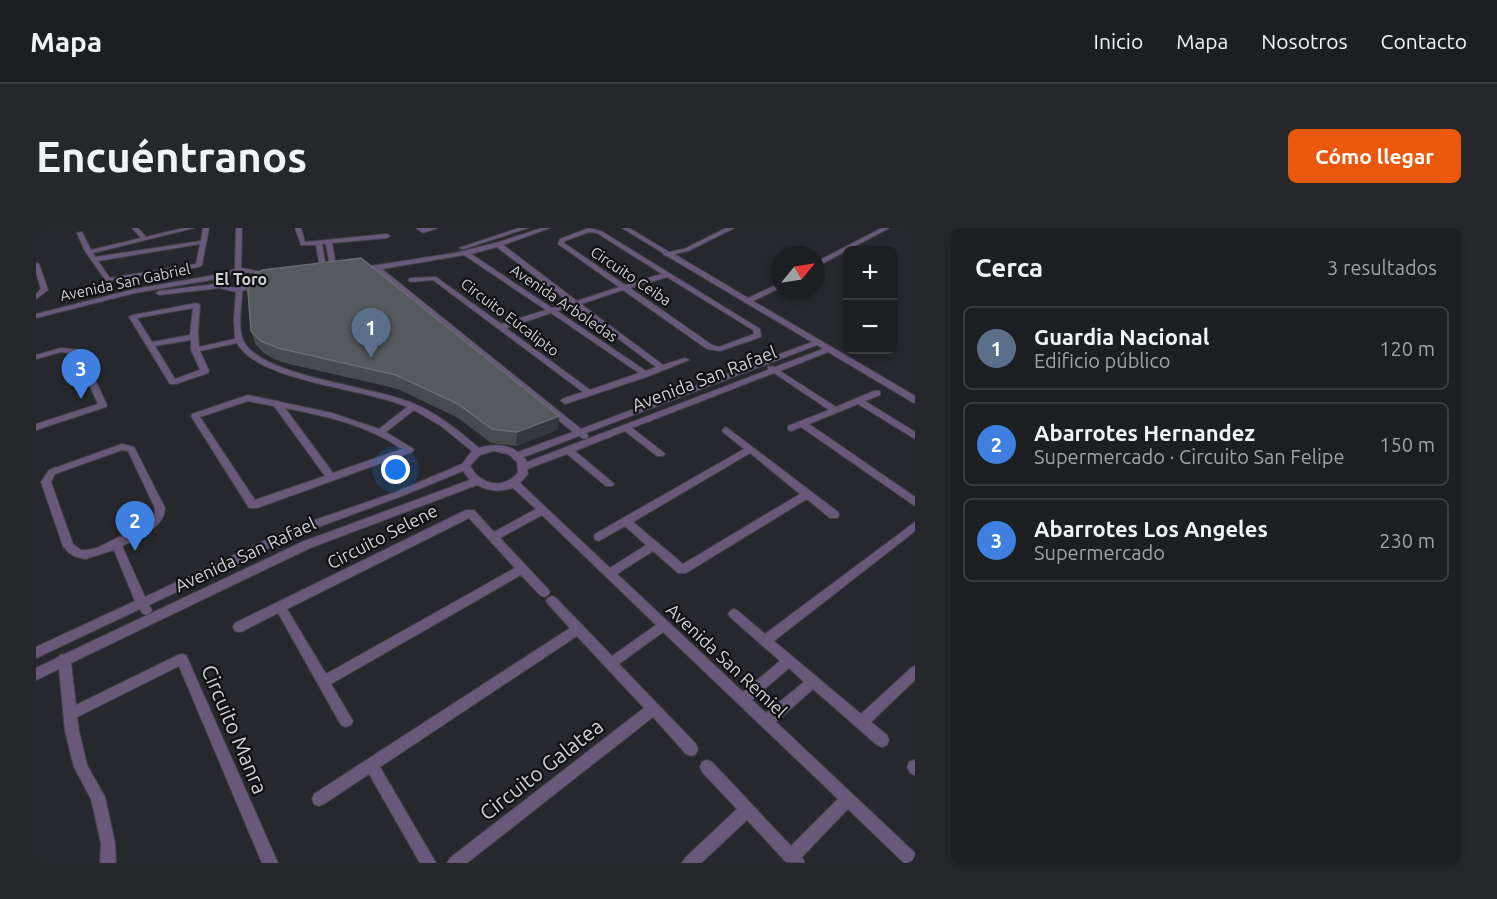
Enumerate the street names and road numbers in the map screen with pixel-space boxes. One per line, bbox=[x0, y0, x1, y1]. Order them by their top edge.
street label: Circuito Ceiba bbox=[588, 243, 674, 309]
street label: Avenida San Gabriel bbox=[58, 260, 192, 304]
street label: Avenida Arboledas bbox=[507, 261, 621, 345]
street label: Circuito Eucalipto bbox=[458, 275, 562, 359]
street label: Avenida San Rafael bbox=[629, 341, 779, 415]
street label: Circuito Selene bbox=[323, 500, 441, 572]
street label: Avenida San Rafael bbox=[171, 512, 319, 595]
street label: Avenida San Remiel bbox=[663, 599, 792, 721]
street label: Circuito Manra bbox=[197, 661, 273, 797]
street label: Circuito Galatea bbox=[475, 713, 607, 825]

